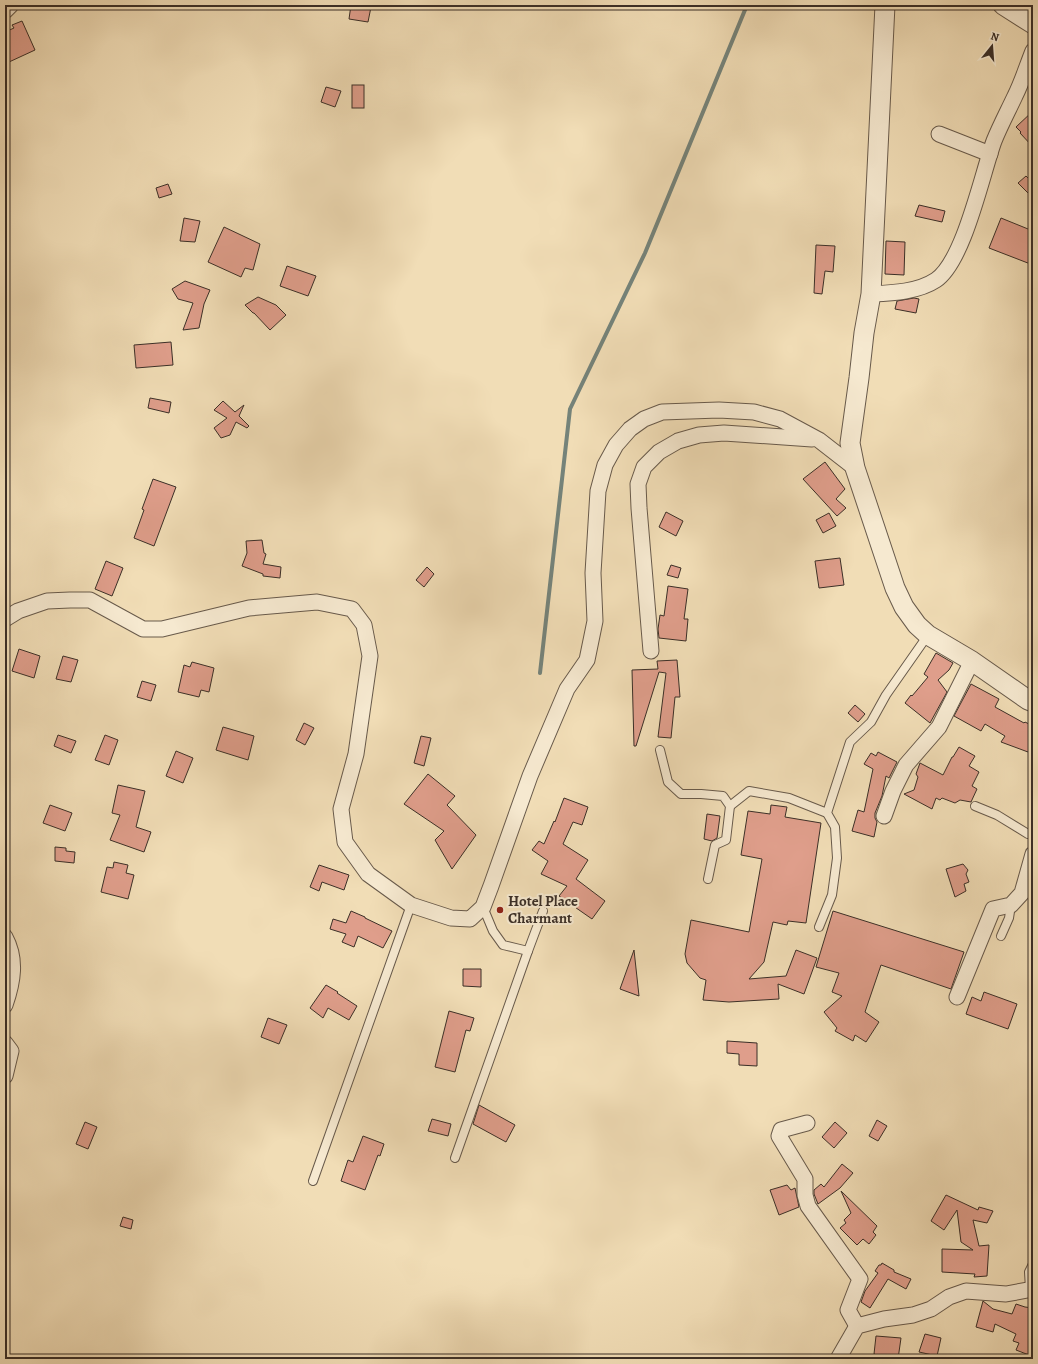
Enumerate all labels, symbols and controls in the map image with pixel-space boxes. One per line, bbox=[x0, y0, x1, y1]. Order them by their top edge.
north arrow bbox=[972, 26, 1012, 66]
text: N bbox=[989, 29, 1001, 45]
place label: Hotel Place Charmant bbox=[508, 891, 578, 928]
marker: Hotel Place Charmant bbox=[495, 905, 505, 915]

